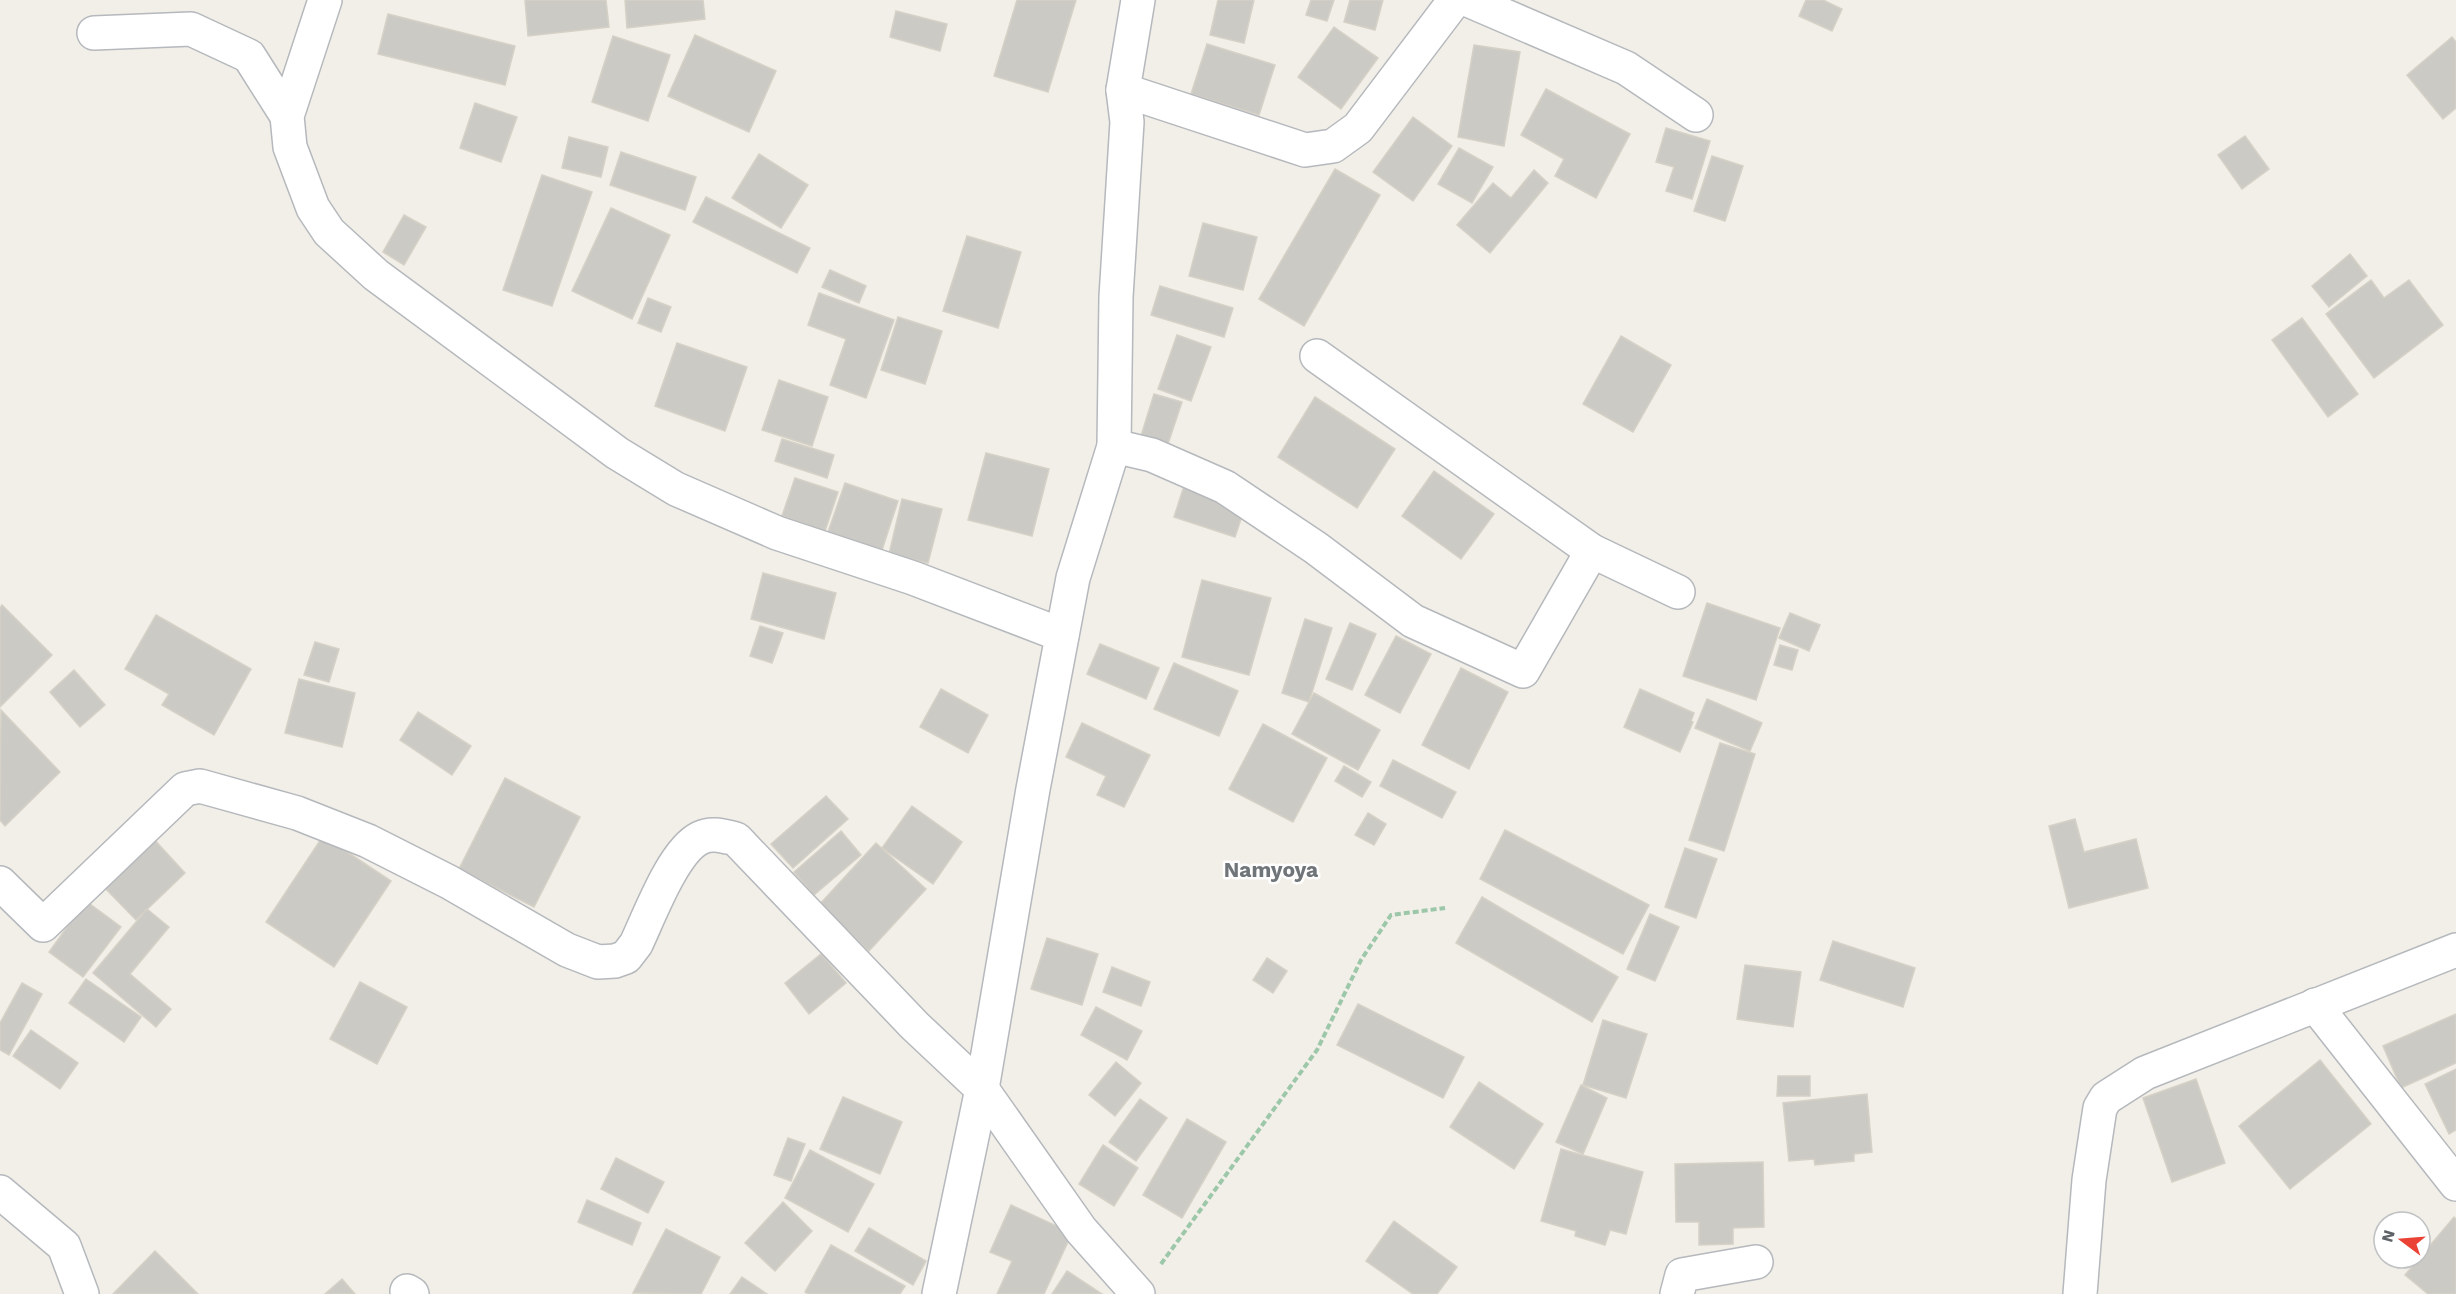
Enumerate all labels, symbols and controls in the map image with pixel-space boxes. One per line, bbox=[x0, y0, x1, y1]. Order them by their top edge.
district label: Namyoya bbox=[1224, 857, 1319, 882]
north arrow bbox=[2372, 1210, 2432, 1270]
text: N bbox=[2377, 1228, 2399, 1244]

